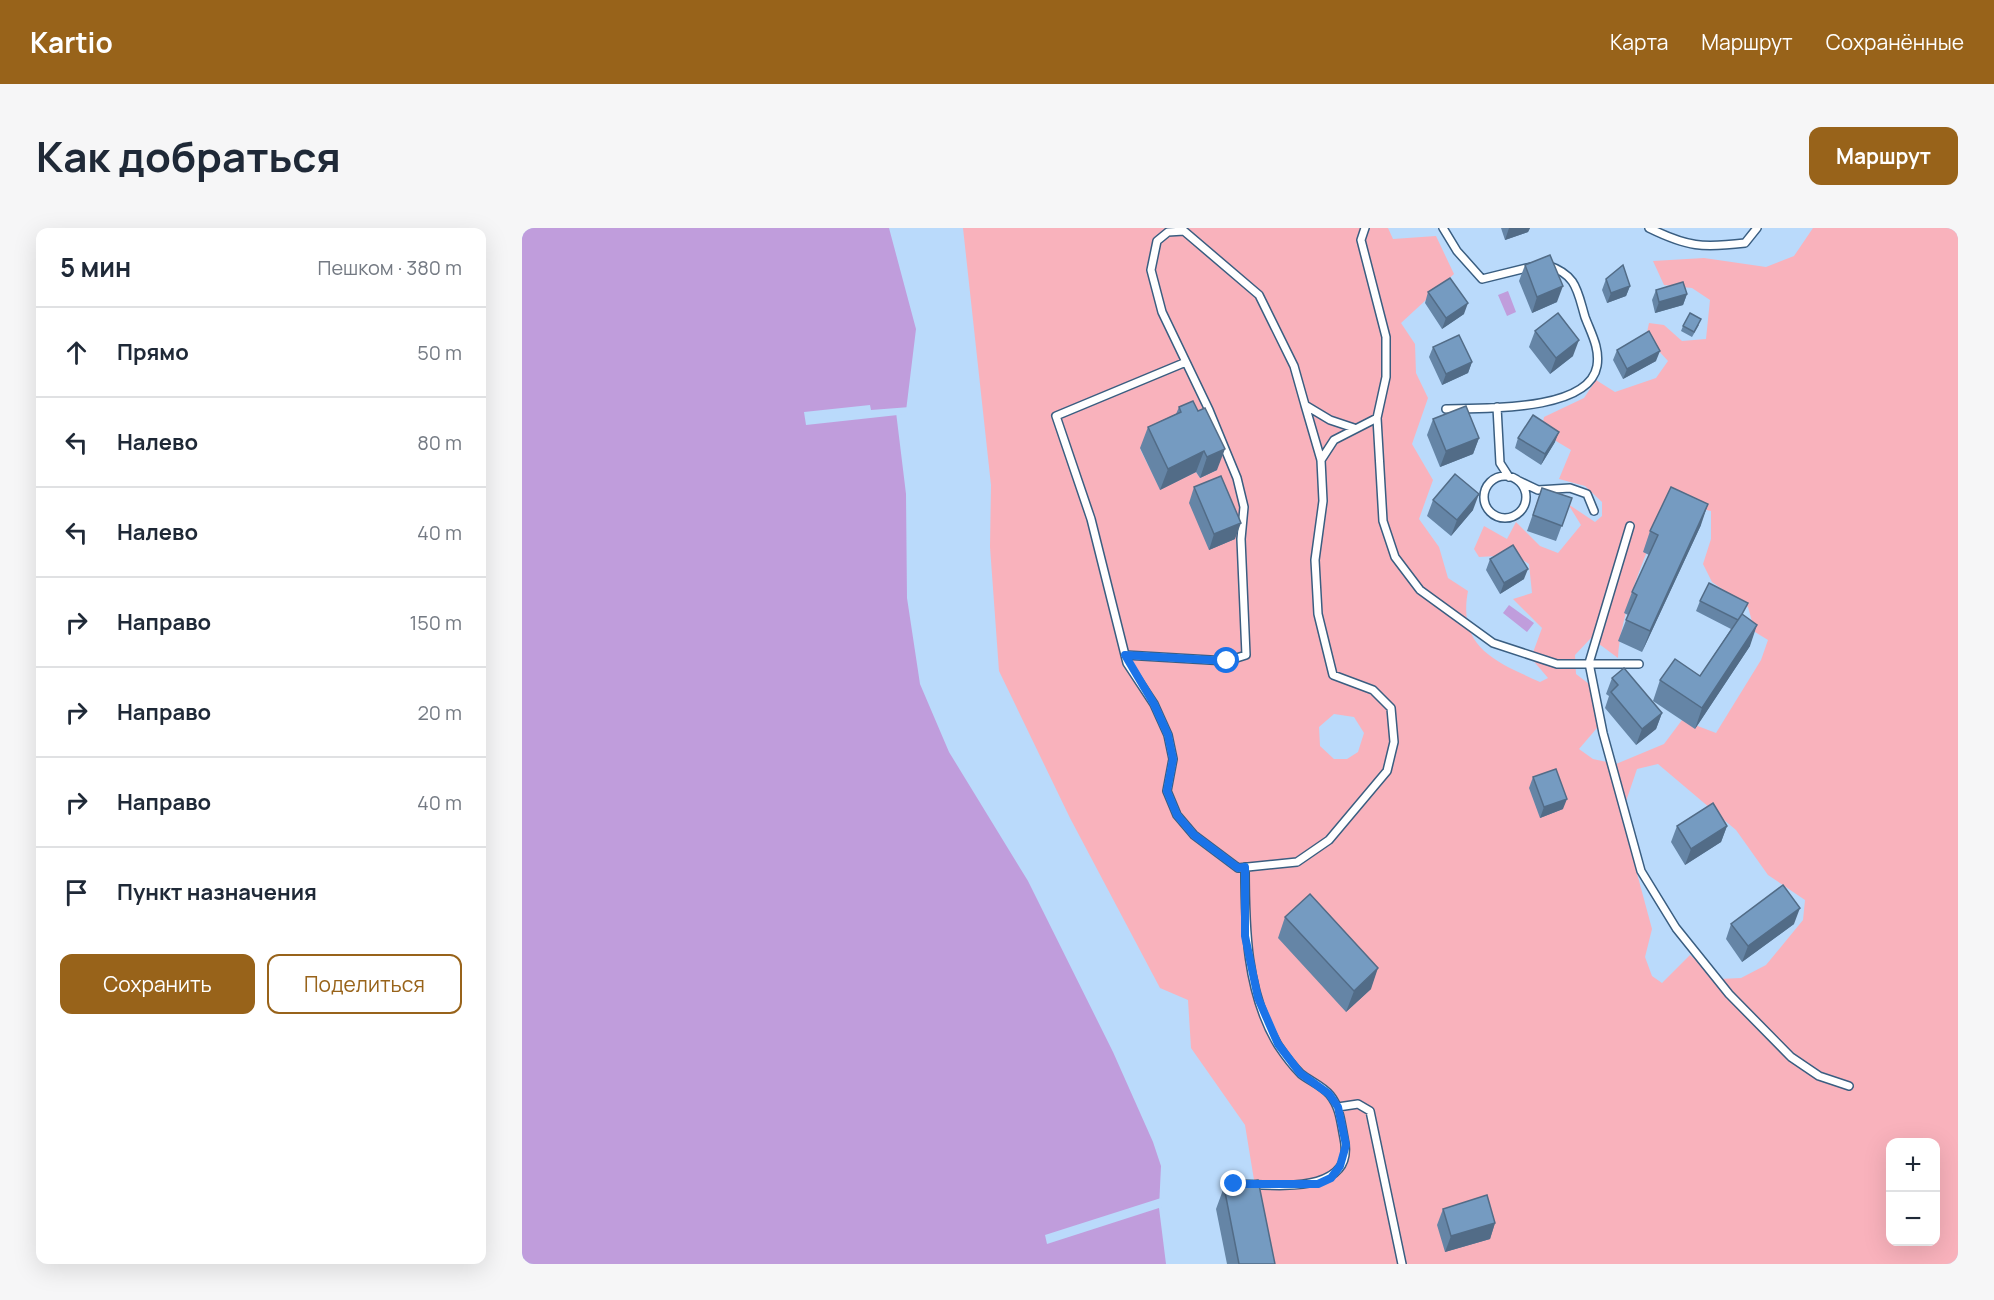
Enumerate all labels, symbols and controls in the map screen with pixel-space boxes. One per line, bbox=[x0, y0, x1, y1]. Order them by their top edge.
text: Kartio bbox=[30, 23, 113, 61]
text: Карта bbox=[1610, 28, 1668, 56]
text: Маршрут bbox=[1701, 28, 1793, 56]
text: Сохранённые bbox=[1826, 28, 1964, 56]
text: Как добраться bbox=[36, 127, 341, 185]
button: Маршрут bbox=[1809, 127, 1958, 185]
text: 5 мин bbox=[60, 249, 131, 285]
text: Пешком · 380 m bbox=[318, 254, 462, 281]
icon: ahead bbox=[60, 336, 93, 369]
text: Прямо bbox=[117, 337, 189, 367]
text: 50 m bbox=[417, 339, 462, 366]
icon: left bbox=[60, 426, 93, 459]
text: Налево bbox=[117, 427, 198, 457]
text: 80 m bbox=[417, 429, 462, 456]
icon: left bbox=[60, 516, 93, 549]
text: Налево bbox=[117, 517, 198, 547]
text: 40 m bbox=[417, 519, 462, 546]
icon: right bbox=[60, 606, 93, 639]
text: Направо bbox=[117, 607, 211, 637]
text: 150 m bbox=[409, 609, 462, 636]
route start bbox=[1213, 647, 1239, 673]
icon: right bbox=[60, 696, 93, 729]
text: Направо bbox=[117, 697, 211, 727]
text: 20 m bbox=[417, 699, 462, 726]
icon: right bbox=[60, 786, 93, 819]
text: Направо bbox=[117, 787, 211, 817]
text: 40 m bbox=[417, 789, 462, 816]
icon: arrive bbox=[60, 876, 93, 909]
text: Пункт назначения bbox=[117, 877, 317, 907]
button: Сохранить bbox=[60, 954, 255, 1014]
button: Поделиться bbox=[267, 954, 462, 1014]
map controls bbox=[1886, 1138, 1940, 1246]
button: + bbox=[1886, 1138, 1940, 1192]
route end bbox=[1220, 1170, 1246, 1196]
button: − bbox=[1886, 1192, 1940, 1246]

